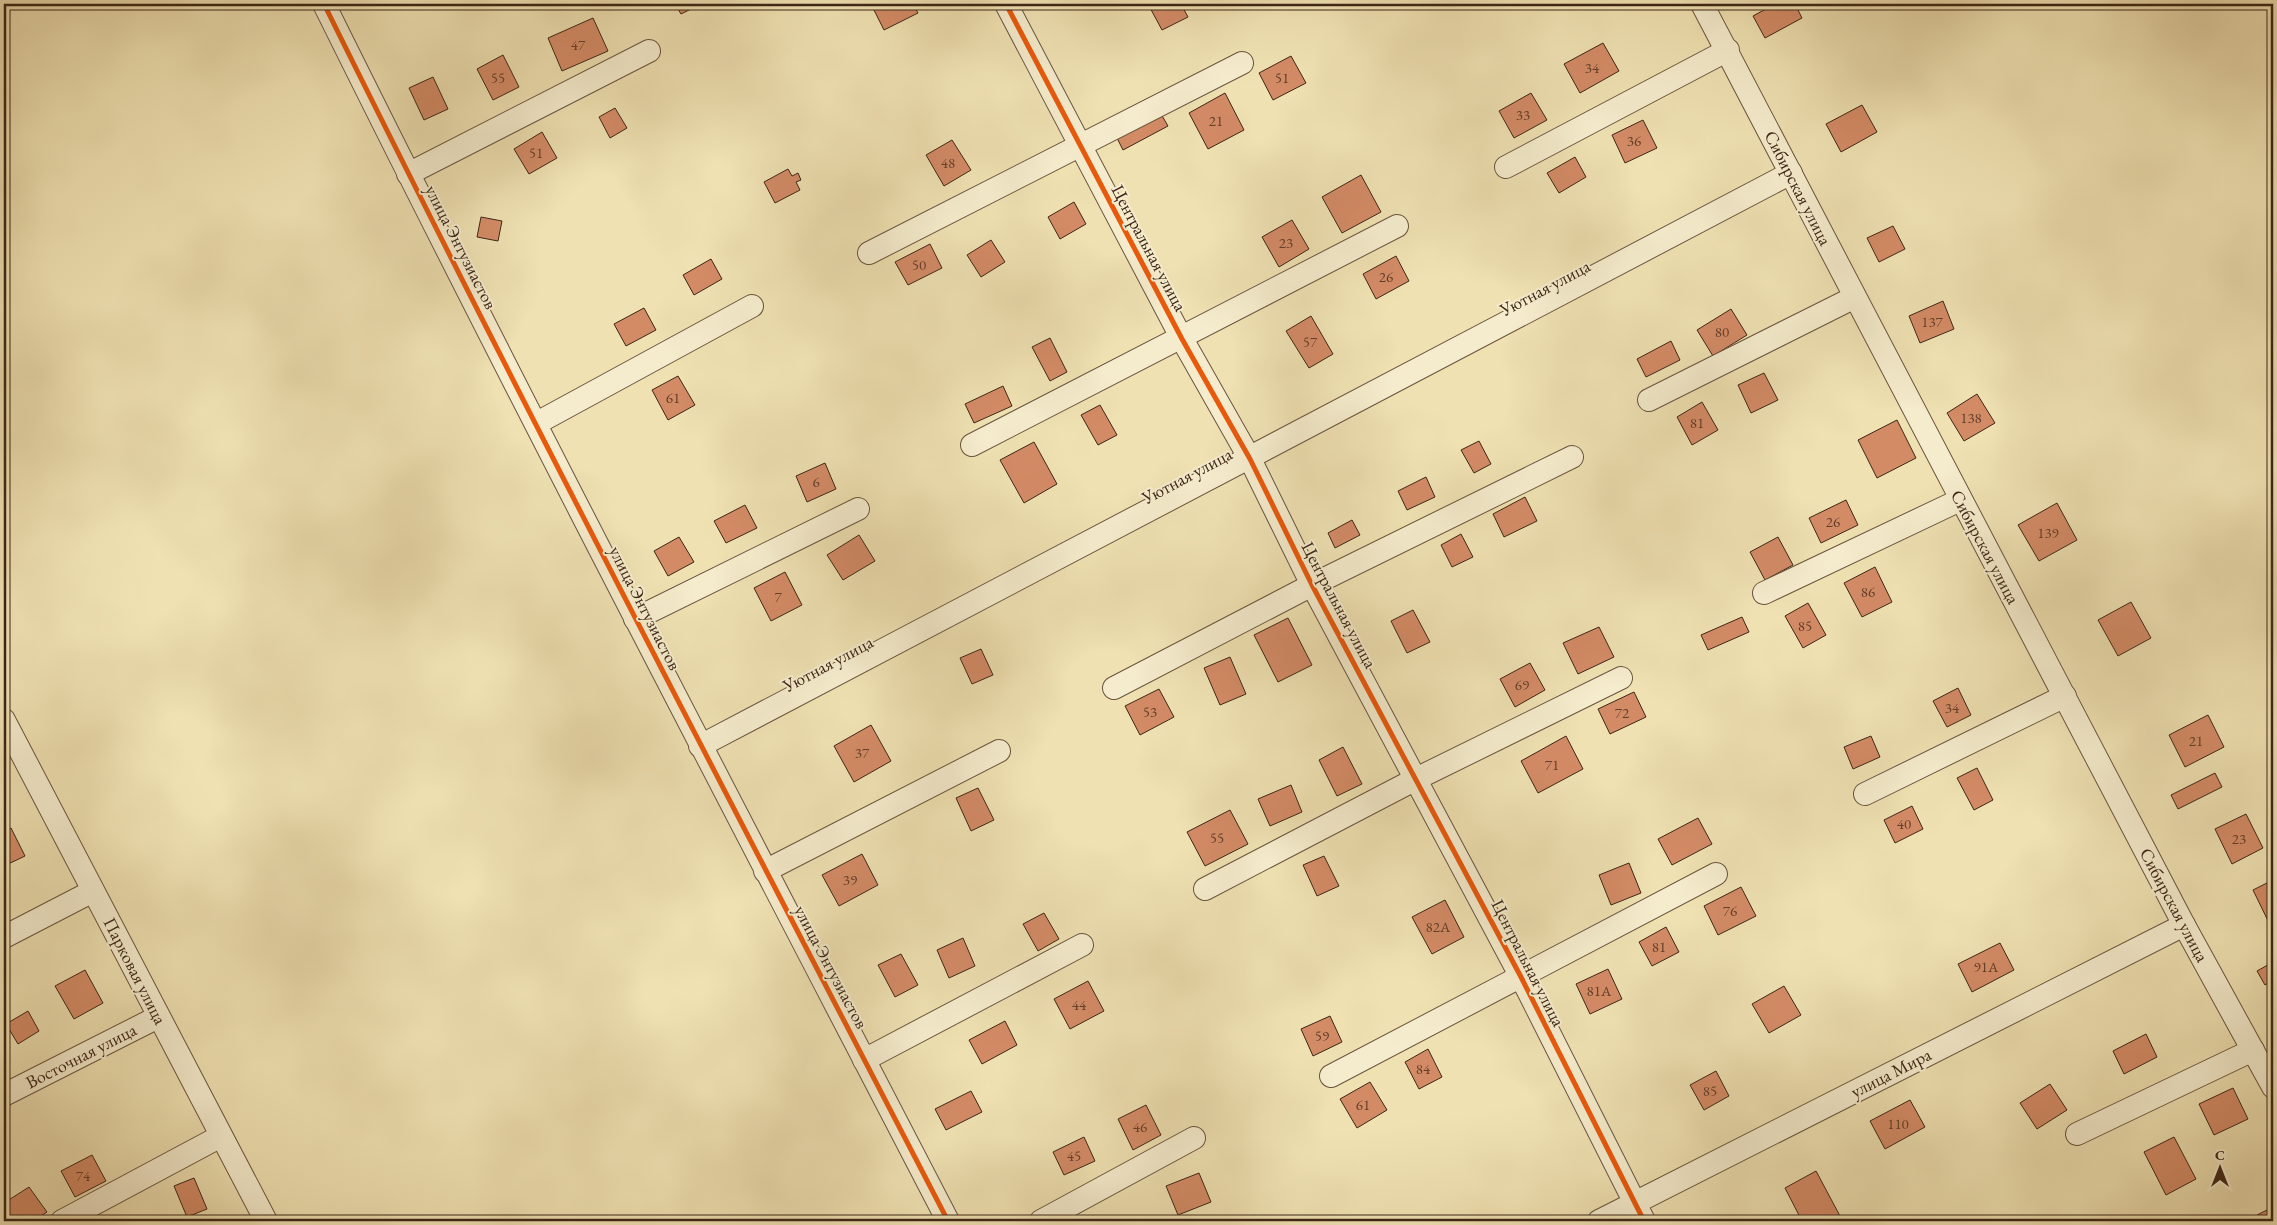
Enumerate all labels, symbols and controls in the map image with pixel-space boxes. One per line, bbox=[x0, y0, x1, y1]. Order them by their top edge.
house number: 47 bbox=[571, 35, 586, 54]
house number: 34 bbox=[1585, 58, 1600, 77]
house number: 55 bbox=[491, 68, 505, 87]
house number: 51 bbox=[1275, 68, 1289, 87]
house number: 33 bbox=[1516, 105, 1530, 124]
house number: 21 bbox=[1209, 111, 1223, 130]
street label: Сибирская улица bbox=[1760, 126, 1838, 250]
house number: 36 bbox=[1627, 131, 1641, 150]
house number: 51 bbox=[529, 143, 543, 162]
house number: 48 bbox=[941, 153, 955, 172]
street label: улица Энтузиастов bbox=[420, 181, 503, 313]
street label: Центральная улица bbox=[1106, 181, 1193, 316]
house number: 23 bbox=[1279, 233, 1293, 252]
street label: Уютная улица bbox=[1495, 254, 1595, 321]
house number: 50 bbox=[912, 255, 926, 274]
house number: 26 bbox=[1379, 267, 1393, 286]
house number: 137 bbox=[1921, 312, 1944, 331]
house number: 80 bbox=[1715, 322, 1729, 341]
house number: 57 bbox=[1303, 332, 1318, 351]
house number: 61 bbox=[666, 388, 680, 407]
house number: 138 bbox=[1960, 408, 1982, 427]
house number: 81 bbox=[1690, 413, 1704, 432]
street label: Уютная улица bbox=[1137, 442, 1237, 509]
house number: 6 bbox=[812, 472, 820, 491]
street label: Сибирская улица bbox=[1946, 486, 2026, 608]
house number: 26 bbox=[1826, 512, 1840, 531]
house number: 139 bbox=[2037, 523, 2059, 542]
street label: Центральная улица bbox=[1296, 538, 1383, 673]
street label: улица Энтузиастов bbox=[604, 542, 687, 674]
house number: 86 bbox=[1861, 582, 1875, 601]
house number: 7 bbox=[774, 587, 782, 606]
house number: 85 bbox=[1798, 616, 1812, 635]
street label: Уютная улица bbox=[778, 630, 878, 697]
house number: 69 bbox=[1515, 675, 1529, 694]
house number: 34 bbox=[1945, 698, 1960, 717]
house number: 53 bbox=[1143, 702, 1157, 721]
house number: 72 bbox=[1615, 703, 1630, 722]
house number: 21 bbox=[2189, 731, 2203, 750]
house number: 37 bbox=[855, 743, 870, 762]
house number: 71 bbox=[1545, 755, 1559, 774]
house number: 40 bbox=[1897, 814, 1911, 833]
house number: 55 bbox=[1210, 828, 1224, 847]
house number: 23 bbox=[2232, 829, 2246, 848]
street label: Сибирская улица bbox=[2135, 844, 2215, 966]
house number: 39 bbox=[843, 870, 857, 889]
street label: Центральная улица bbox=[1486, 895, 1571, 1031]
street label: улица Энтузиастов bbox=[789, 901, 874, 1033]
house number: 76 bbox=[1723, 901, 1737, 920]
street label: Парковая улица bbox=[99, 913, 173, 1029]
house number: 82А bbox=[1426, 917, 1451, 936]
house number: 81 bbox=[1652, 937, 1666, 956]
house number: 91А bbox=[1974, 957, 1999, 976]
house number: 81А bbox=[1587, 981, 1612, 1000]
house number: 44 bbox=[1072, 995, 1087, 1014]
street label: Восточная улица bbox=[21, 1017, 141, 1093]
house number: 59 bbox=[1315, 1026, 1329, 1045]
street label: улица Мира bbox=[1847, 1042, 1936, 1103]
house number: 84 bbox=[1416, 1059, 1431, 1078]
house number: 85 bbox=[1703, 1081, 1717, 1100]
house number: 61 bbox=[1356, 1095, 1370, 1114]
house number: 110 bbox=[1887, 1114, 1909, 1133]
house number: 46 bbox=[1133, 1117, 1147, 1136]
north arrow bbox=[2194, 1142, 2244, 1192]
house number: 45 bbox=[1067, 1146, 1081, 1165]
text: С bbox=[2215, 1146, 2225, 1164]
house number: 74 bbox=[76, 1166, 91, 1185]

